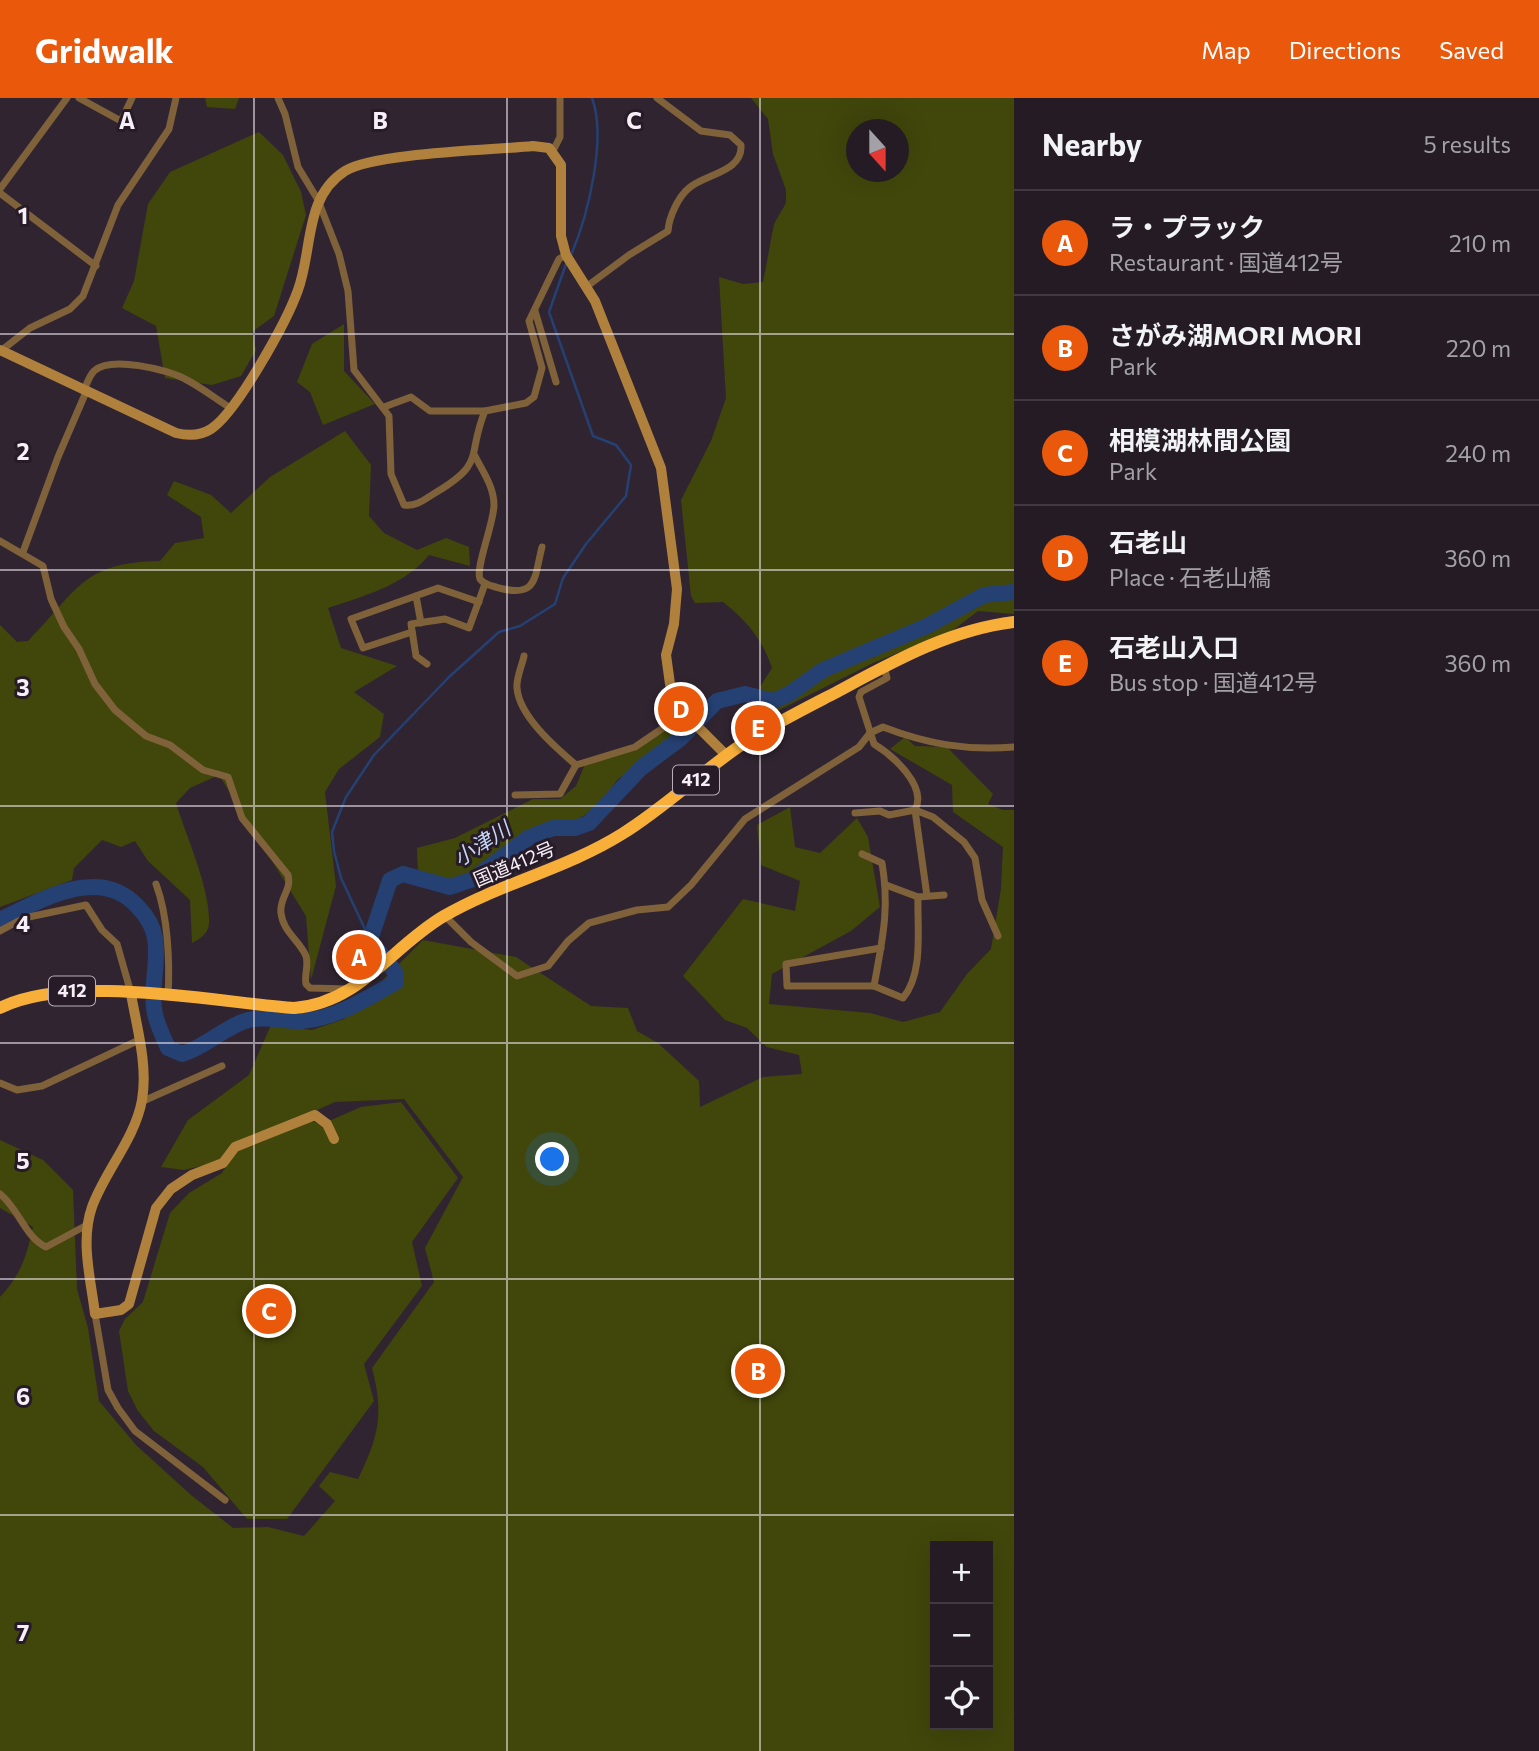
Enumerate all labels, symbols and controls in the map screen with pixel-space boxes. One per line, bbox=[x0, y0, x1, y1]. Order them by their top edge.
text: Gridwalk bbox=[35, 29, 174, 70]
text: Map bbox=[1201, 35, 1251, 64]
text: Directions bbox=[1289, 35, 1401, 64]
text: Saved bbox=[1439, 35, 1504, 64]
text: A bbox=[119, 106, 136, 134]
text: B bbox=[372, 106, 388, 134]
text: C bbox=[626, 106, 642, 134]
north arrow bbox=[846, 119, 909, 182]
text: Nearby bbox=[1042, 125, 1142, 162]
text: 5 results bbox=[1423, 130, 1511, 158]
text: 1 bbox=[18, 201, 28, 229]
text: ラ・プラック bbox=[1109, 211, 1265, 242]
text: A bbox=[1057, 229, 1073, 257]
text: 210 m bbox=[1449, 229, 1511, 257]
text: Restaurant · 国道412号 bbox=[1109, 248, 1343, 276]
text: さがみ湖MORI MORI bbox=[1109, 319, 1362, 350]
text: B bbox=[1057, 334, 1073, 362]
text: 220 m bbox=[1446, 334, 1511, 362]
text: Park bbox=[1109, 352, 1157, 380]
text: 相模湖林間公園 bbox=[1109, 424, 1291, 455]
text: 2 bbox=[16, 437, 30, 465]
text: C bbox=[1057, 439, 1073, 467]
text: 240 m bbox=[1445, 439, 1511, 467]
text: Park bbox=[1109, 457, 1157, 485]
text: 石老山 bbox=[1109, 526, 1187, 557]
text: D bbox=[1057, 544, 1073, 572]
text: 360 m bbox=[1444, 544, 1511, 572]
text: Place · 石老山橋 bbox=[1109, 563, 1271, 591]
text: 石老山入口 bbox=[1109, 631, 1239, 662]
text: E bbox=[1058, 649, 1072, 677]
text: 360 m bbox=[1444, 649, 1511, 677]
text: Bus stop · 国道412号 bbox=[1109, 668, 1318, 696]
text: 3 bbox=[16, 673, 30, 701]
pin: D bbox=[658, 683, 704, 735]
pin: E bbox=[735, 702, 781, 754]
road number: 412 bbox=[673, 766, 719, 794]
water label: 小津川 bbox=[448, 814, 516, 870]
street label: 国道412号 bbox=[469, 836, 558, 891]
text: 4 bbox=[16, 909, 30, 937]
pin: A bbox=[336, 931, 382, 983]
road number: 412 bbox=[49, 976, 95, 1006]
your location bbox=[535, 1142, 569, 1176]
text: 5 bbox=[16, 1146, 30, 1174]
pin: C bbox=[246, 1285, 292, 1337]
pin: B bbox=[735, 1345, 781, 1397]
text: 6 bbox=[16, 1382, 30, 1410]
map controls bbox=[930, 1541, 993, 1730]
button: + bbox=[930, 1541, 993, 1604]
button: − bbox=[930, 1604, 993, 1667]
text: 7 bbox=[17, 1618, 29, 1646]
button: locate bbox=[930, 1667, 993, 1730]

